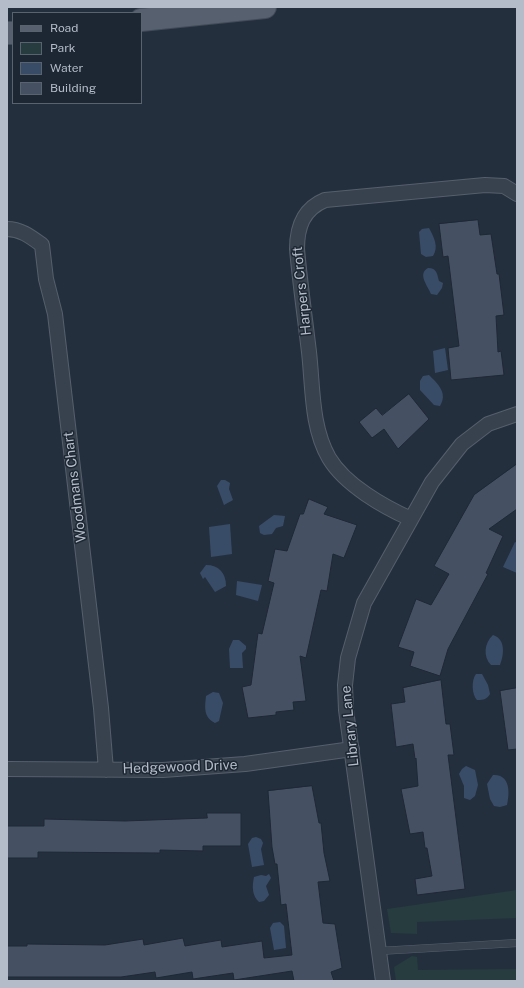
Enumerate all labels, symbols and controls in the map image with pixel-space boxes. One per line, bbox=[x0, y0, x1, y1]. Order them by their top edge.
legend bbox=[12, 12, 142, 104]
text: Road bbox=[50, 21, 78, 35]
text: Park bbox=[50, 41, 76, 55]
text: Water bbox=[50, 61, 83, 75]
text: Building bbox=[50, 81, 96, 95]
street label: Harpers Croft bbox=[289, 246, 315, 336]
street label: Woodmans Chart bbox=[60, 431, 90, 543]
street label: Library Lane bbox=[337, 685, 363, 767]
street label: Hedgewood Drive bbox=[122, 757, 238, 777]

